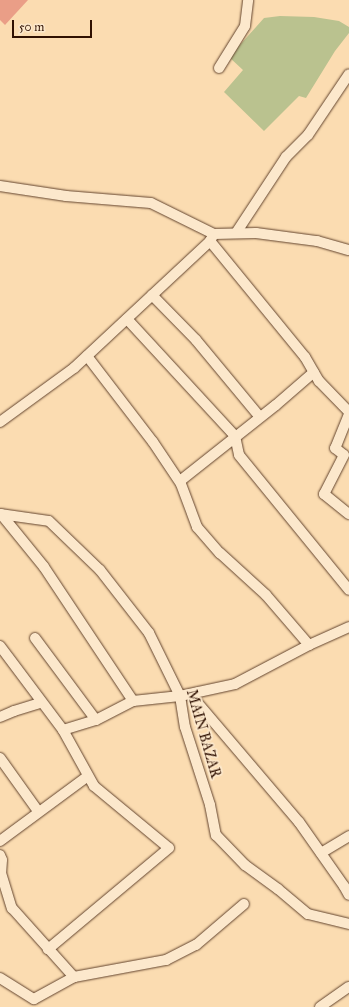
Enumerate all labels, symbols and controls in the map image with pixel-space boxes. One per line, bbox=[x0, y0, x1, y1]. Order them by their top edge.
scale bar bbox=[14, 12, 94, 38]
text: 50 m bbox=[19, 20, 44, 34]
street label: MAIN BAZAR bbox=[182, 688, 224, 780]

